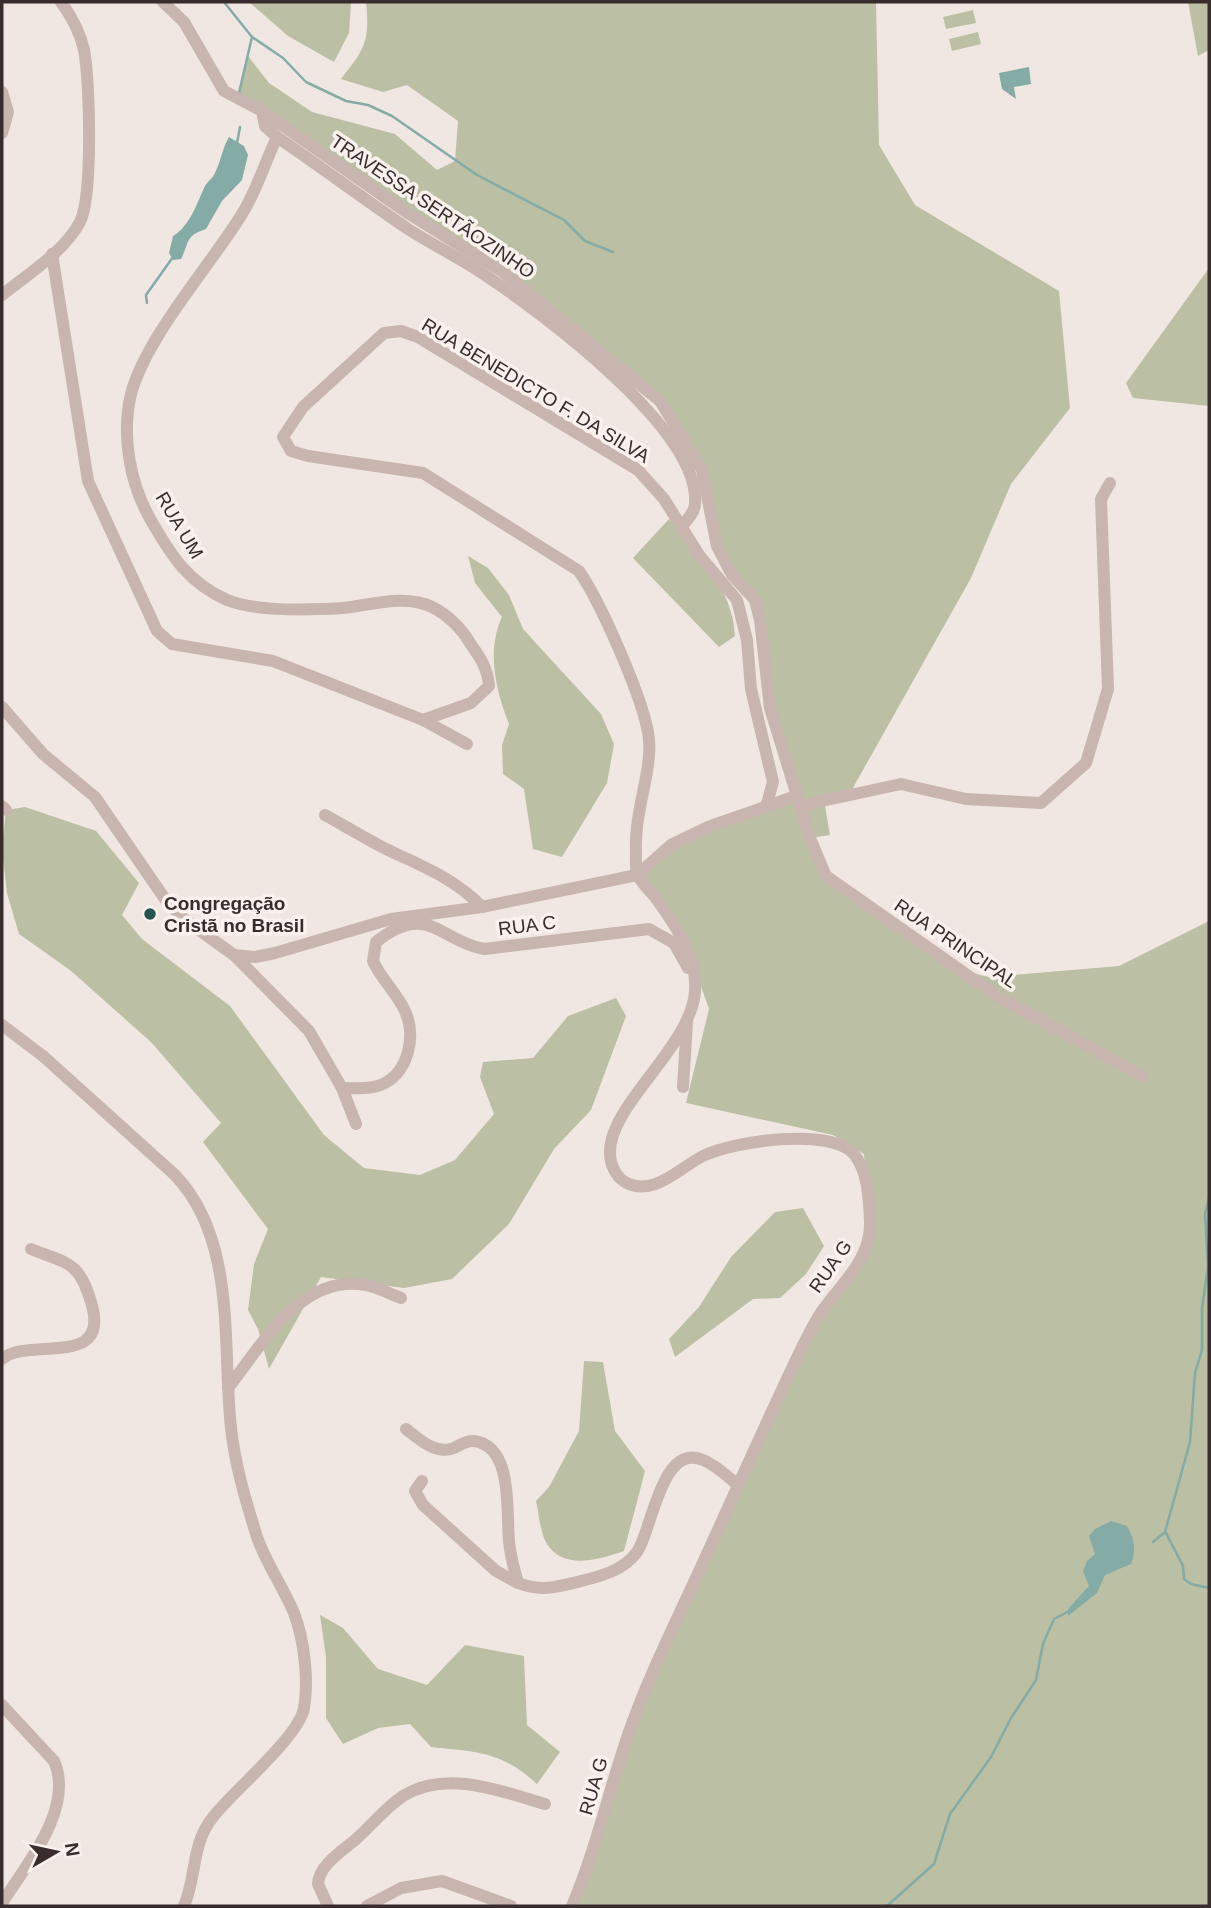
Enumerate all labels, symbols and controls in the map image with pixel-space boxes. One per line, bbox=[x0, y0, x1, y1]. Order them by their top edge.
street label: TRAVESSA SERTÃOZINHO bbox=[327, 130, 539, 283]
street label: RUA BENEDICTO F. DA SILVA bbox=[418, 314, 654, 467]
street label: RUA UM bbox=[152, 488, 208, 562]
place label: Congregação Cristã no Brasil bbox=[164, 893, 304, 936]
street label: RUA PRINCIPAL bbox=[890, 895, 1021, 992]
marker: Congregação Cristã no Brasil bbox=[142, 906, 158, 922]
street label: RUA C bbox=[497, 912, 557, 939]
street label: RUA G bbox=[805, 1236, 856, 1297]
street label: RUA G bbox=[575, 1755, 612, 1817]
north arrow bbox=[21, 1817, 91, 1887]
text: N bbox=[61, 1841, 84, 1858]

